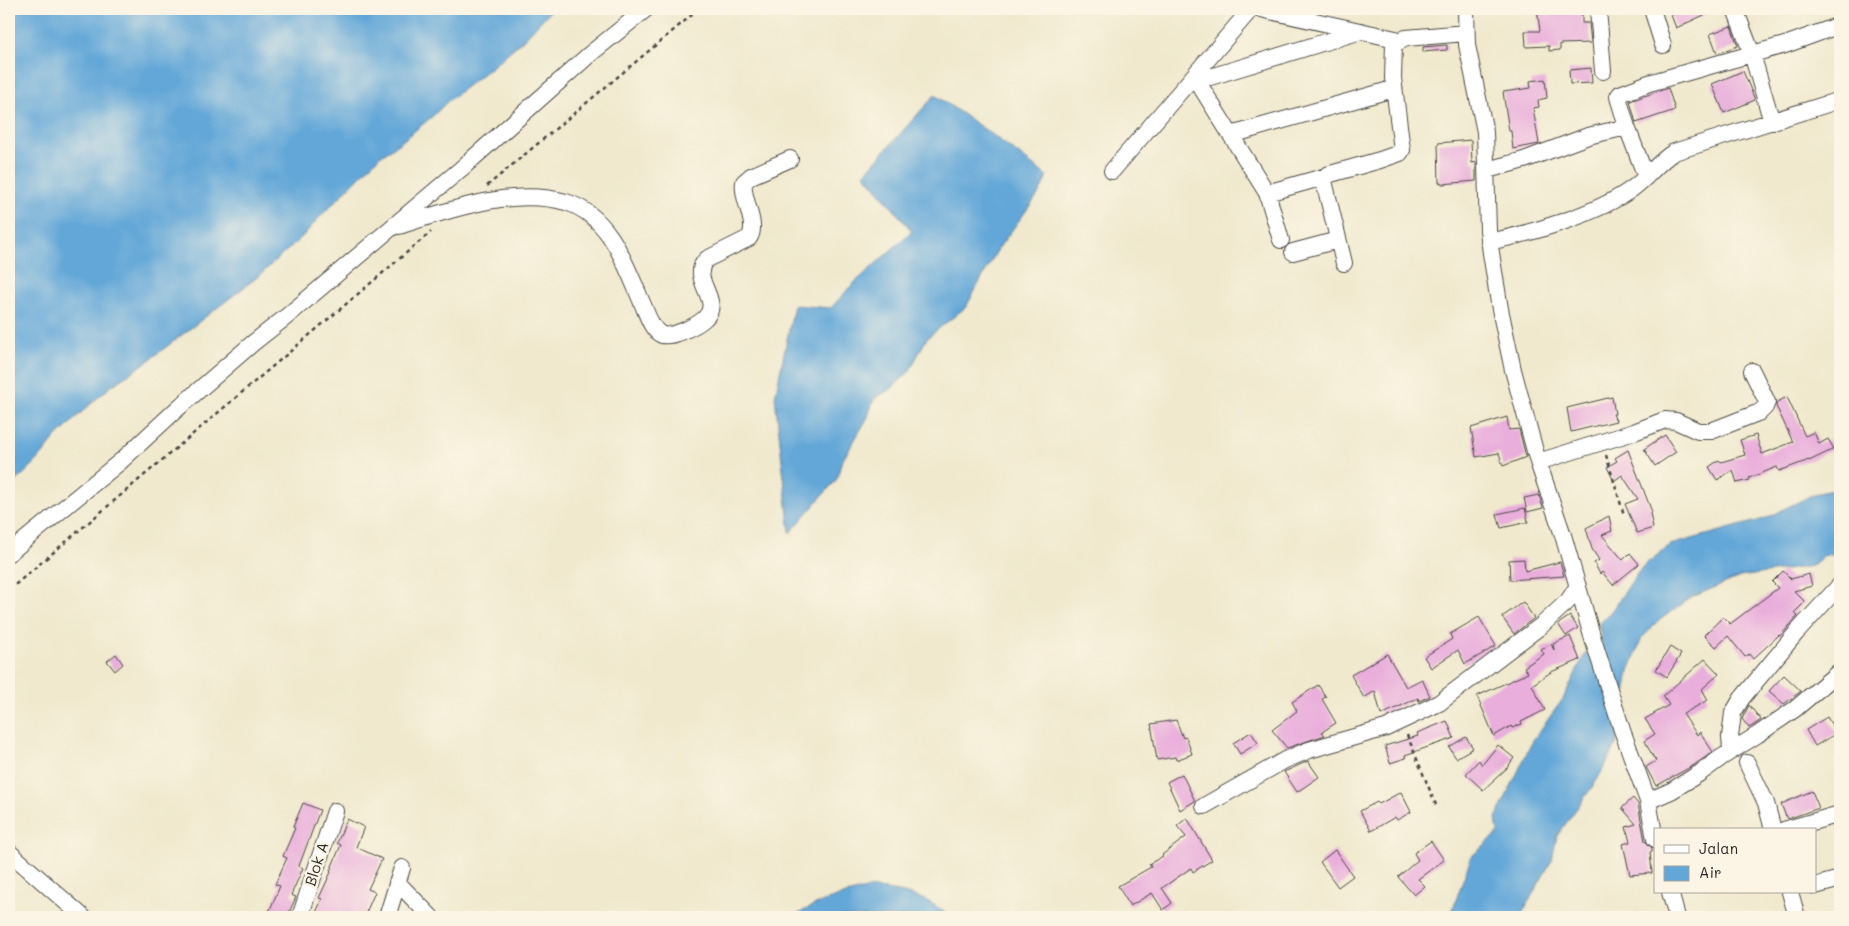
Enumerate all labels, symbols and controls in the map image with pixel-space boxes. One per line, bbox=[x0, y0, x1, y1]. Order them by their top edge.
legend bbox=[1654, 828, 1816, 894]
text: Jalan bbox=[1699, 838, 1738, 858]
street label: Blok A bbox=[300, 839, 333, 888]
text: Air bbox=[1699, 862, 1722, 882]

